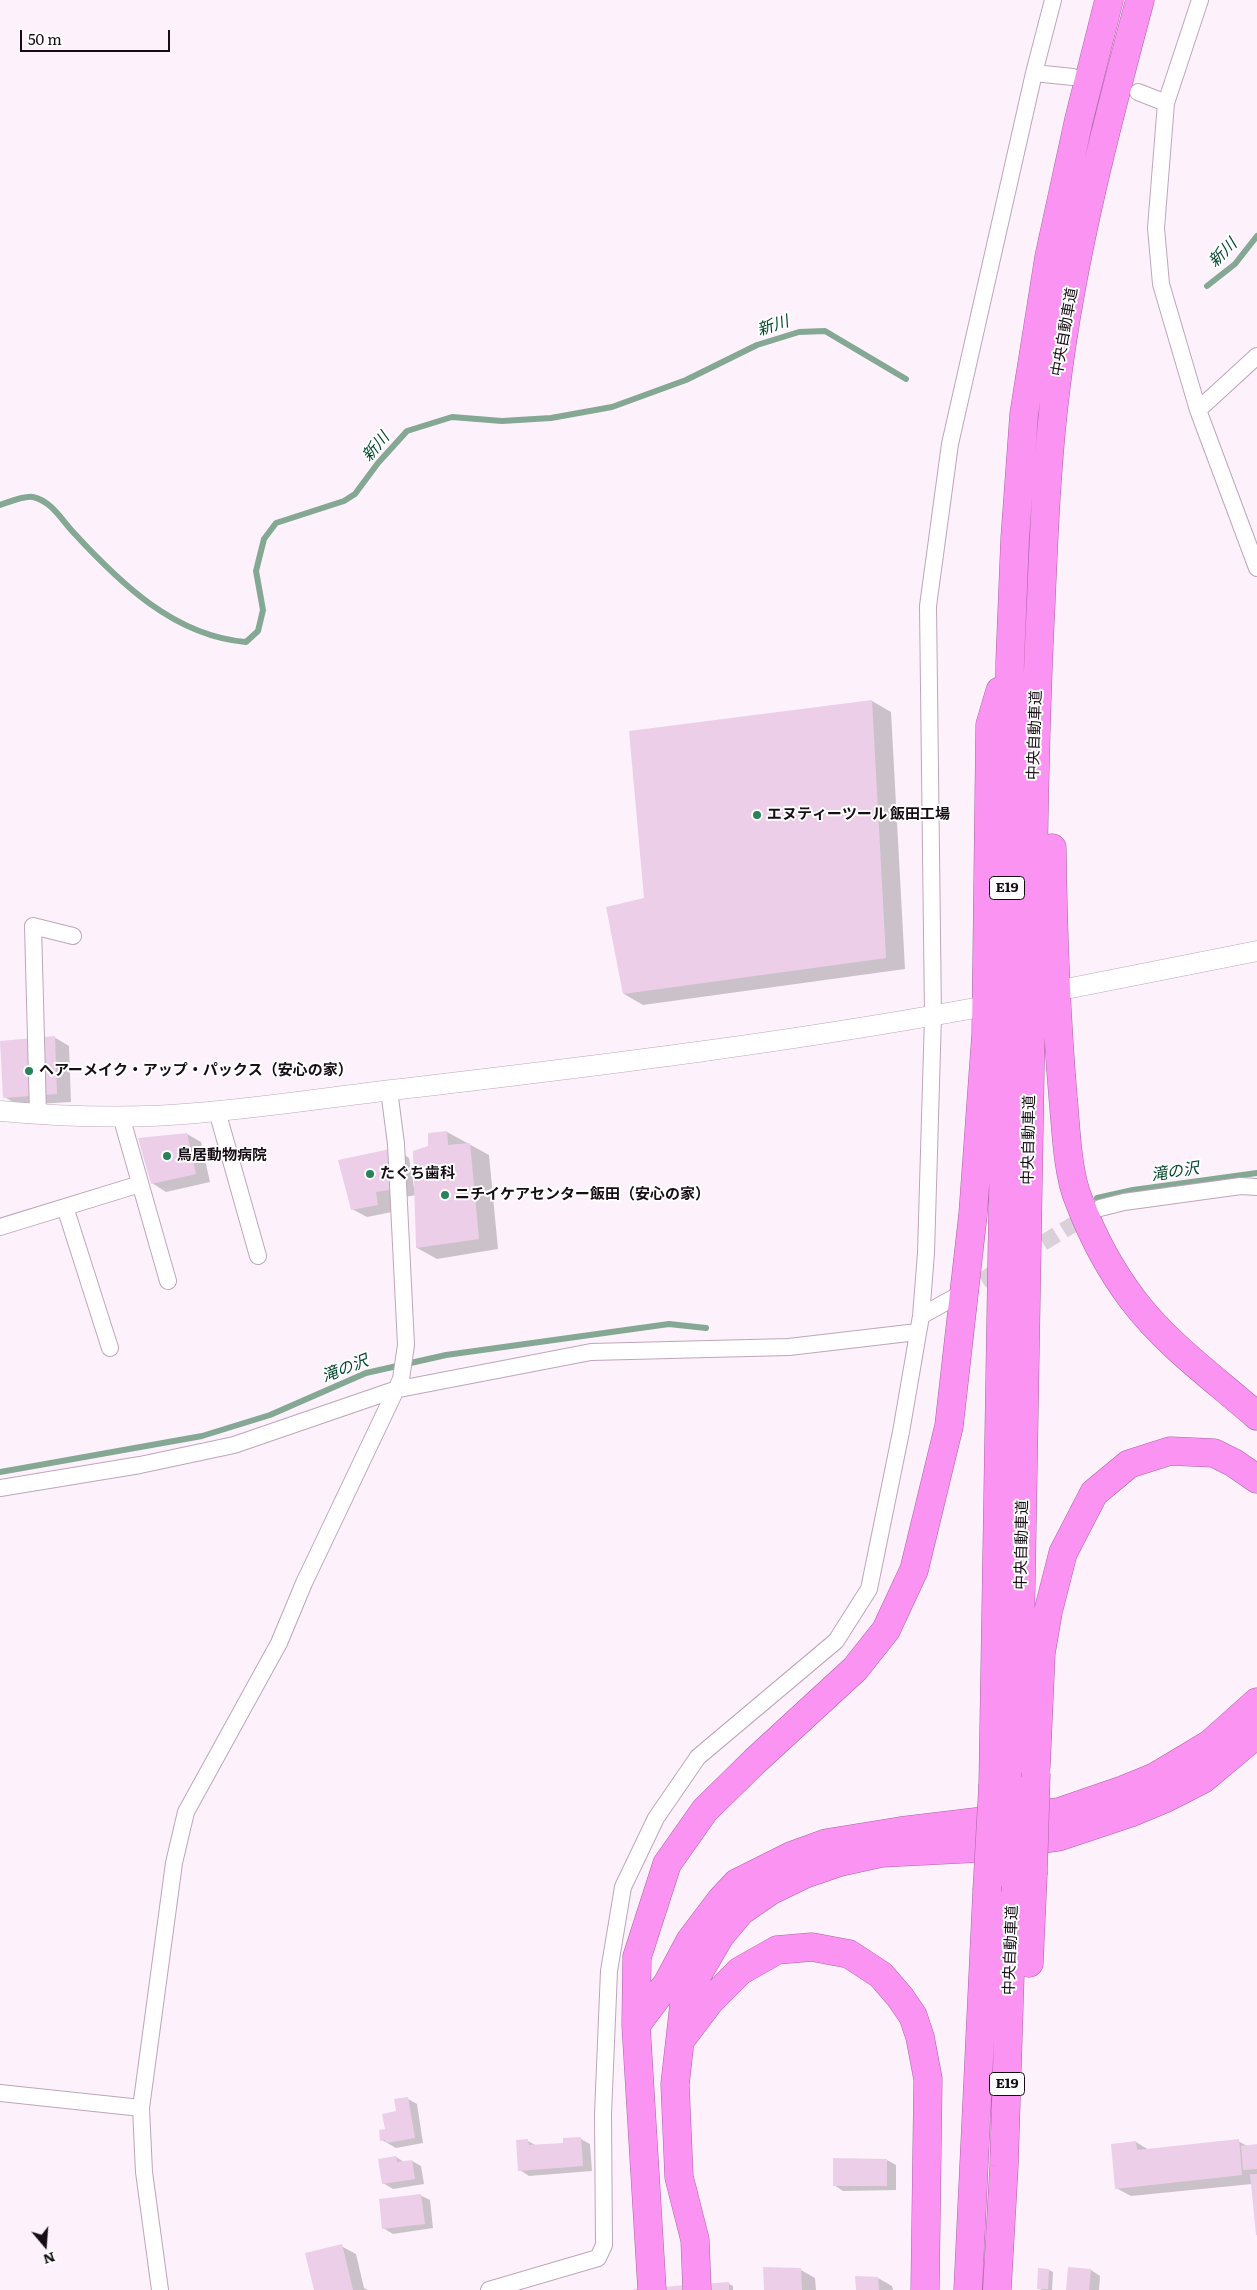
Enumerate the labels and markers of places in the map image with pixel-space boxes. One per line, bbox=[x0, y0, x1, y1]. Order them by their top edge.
place label: エヌティーツール 飯田工場 bbox=[767, 806, 950, 824]
marker: エヌティーツール 飯田工場 bbox=[751, 809, 763, 821]
place label: ヘアーメイク・アップ・パックス（安心の家） bbox=[39, 1062, 353, 1080]
marker: ヘアーメイク・アップ・パックス（安心の家） bbox=[23, 1065, 35, 1077]
place label: 鳥居動物病院 bbox=[177, 1147, 267, 1165]
marker: 鳥居動物病院 bbox=[161, 1150, 173, 1162]
place label: たぐち歯科 bbox=[380, 1165, 455, 1183]
marker: たぐち歯科 bbox=[364, 1168, 376, 1180]
place label: ニチイケアセンター飯田（安心の家） bbox=[455, 1186, 710, 1204]
marker: ニチイケアセンター飯田（安心の家） bbox=[439, 1189, 451, 1201]

